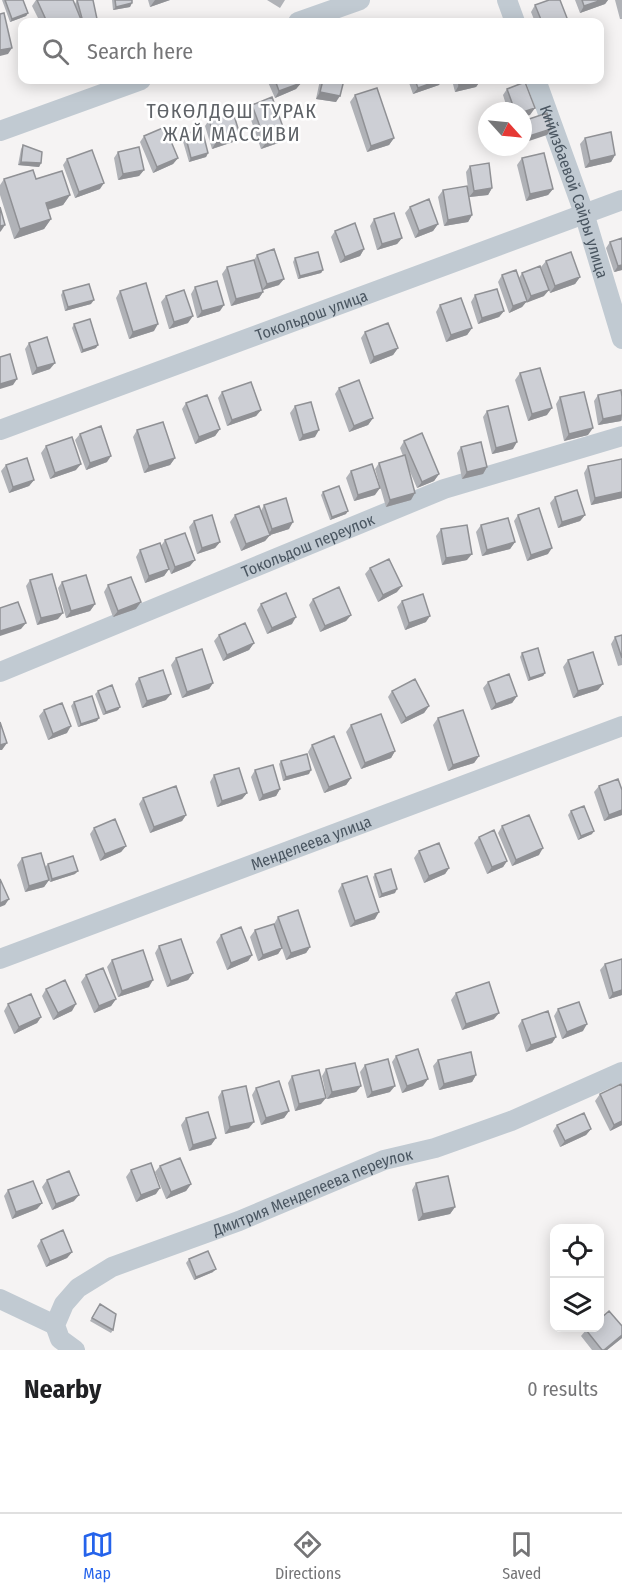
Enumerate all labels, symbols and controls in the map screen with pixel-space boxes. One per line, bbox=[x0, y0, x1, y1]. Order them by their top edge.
search box bbox=[18, 18, 604, 84]
icon: search bbox=[39, 35, 72, 68]
text: Search here bbox=[87, 38, 193, 65]
district label: ТӨКӨЛДӨШ ТУРАК ЖАЙ МАССИВИ bbox=[147, 99, 317, 146]
north arrow bbox=[478, 102, 532, 156]
street label: Кийизбаевой Сайры улица bbox=[536, 103, 612, 281]
street label: Токольдош улица bbox=[253, 286, 370, 345]
street label: Токольдош переулок bbox=[239, 510, 378, 581]
street label: Менделеева улица bbox=[248, 812, 374, 874]
street label: Дмитрия Менделеева переулок bbox=[209, 1145, 415, 1240]
map controls bbox=[550, 1224, 604, 1332]
button: locate bbox=[550, 1224, 604, 1278]
button: layers bbox=[550, 1278, 604, 1332]
text: Nearby bbox=[24, 1374, 101, 1405]
text: 0 results bbox=[527, 1377, 598, 1401]
tab: Map bbox=[81, 1528, 114, 1583]
tab: Directions bbox=[275, 1528, 341, 1583]
tab: Saved bbox=[502, 1528, 541, 1583]

